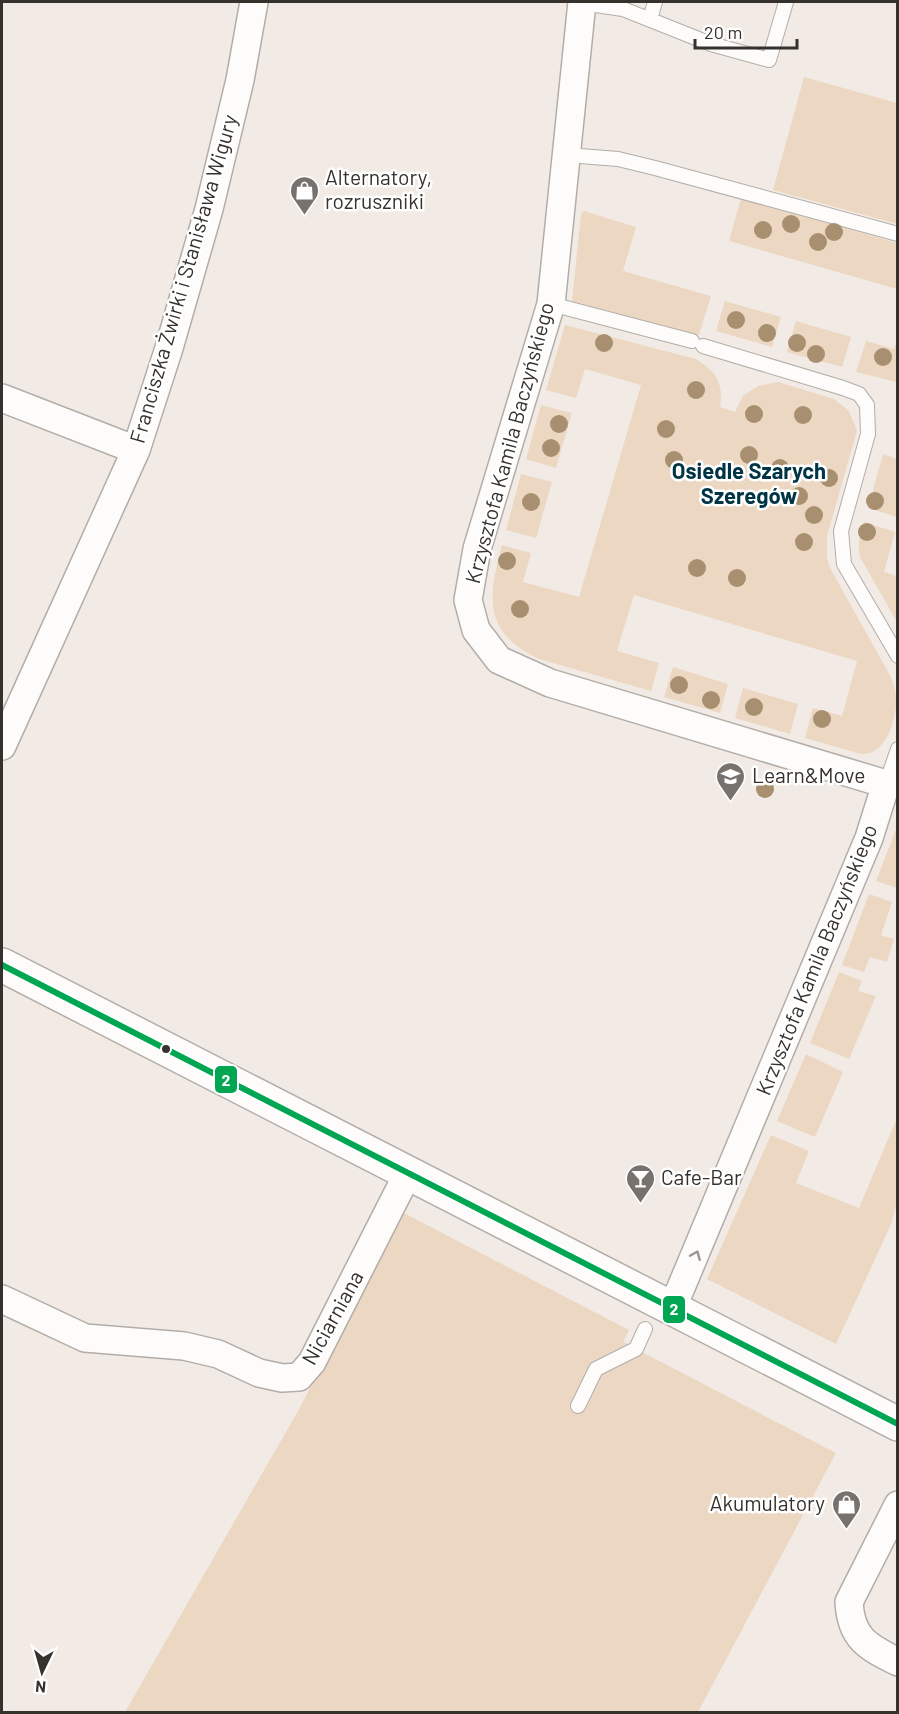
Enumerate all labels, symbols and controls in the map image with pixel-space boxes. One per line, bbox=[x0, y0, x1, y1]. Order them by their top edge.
scale bar bbox=[695, 12, 797, 50]
text: 20 m bbox=[704, 21, 742, 43]
street label: Franciszka Żwirki i Stanisława Wigury bbox=[124, 111, 242, 446]
place label: Alternatory, rozruszniki bbox=[325, 164, 432, 213]
shop icon: Alternatory, rozruszniki bbox=[288, 174, 320, 216]
street label: Krzysztofa Kamila Baczyńskiego bbox=[459, 299, 558, 586]
district label: Osiedle Szarych Szeregów bbox=[672, 457, 826, 508]
school or university icon: Learn&Move bbox=[715, 760, 747, 802]
place label: Learn&Move bbox=[752, 762, 865, 787]
street label: Krzysztofa Kamila Baczyńskiego bbox=[750, 820, 882, 1099]
unlabelled marker bbox=[160, 1043, 172, 1055]
line badge: 2 bbox=[214, 1065, 238, 1094]
text: 2 bbox=[222, 1070, 231, 1089]
bar icon: Cafe-Bar bbox=[624, 1162, 656, 1204]
place label: Cafe-Bar bbox=[661, 1164, 742, 1189]
one-way arrow bbox=[688, 1250, 700, 1261]
street label: Niciarniana bbox=[296, 1266, 368, 1369]
line badge: 2 bbox=[662, 1295, 686, 1324]
text: 2 bbox=[670, 1299, 679, 1318]
shop icon: Akumulatory bbox=[830, 1488, 862, 1530]
place label: Akumulatory bbox=[710, 1490, 825, 1515]
north arrow bbox=[12, 1642, 72, 1702]
text: N bbox=[35, 1678, 47, 1697]

